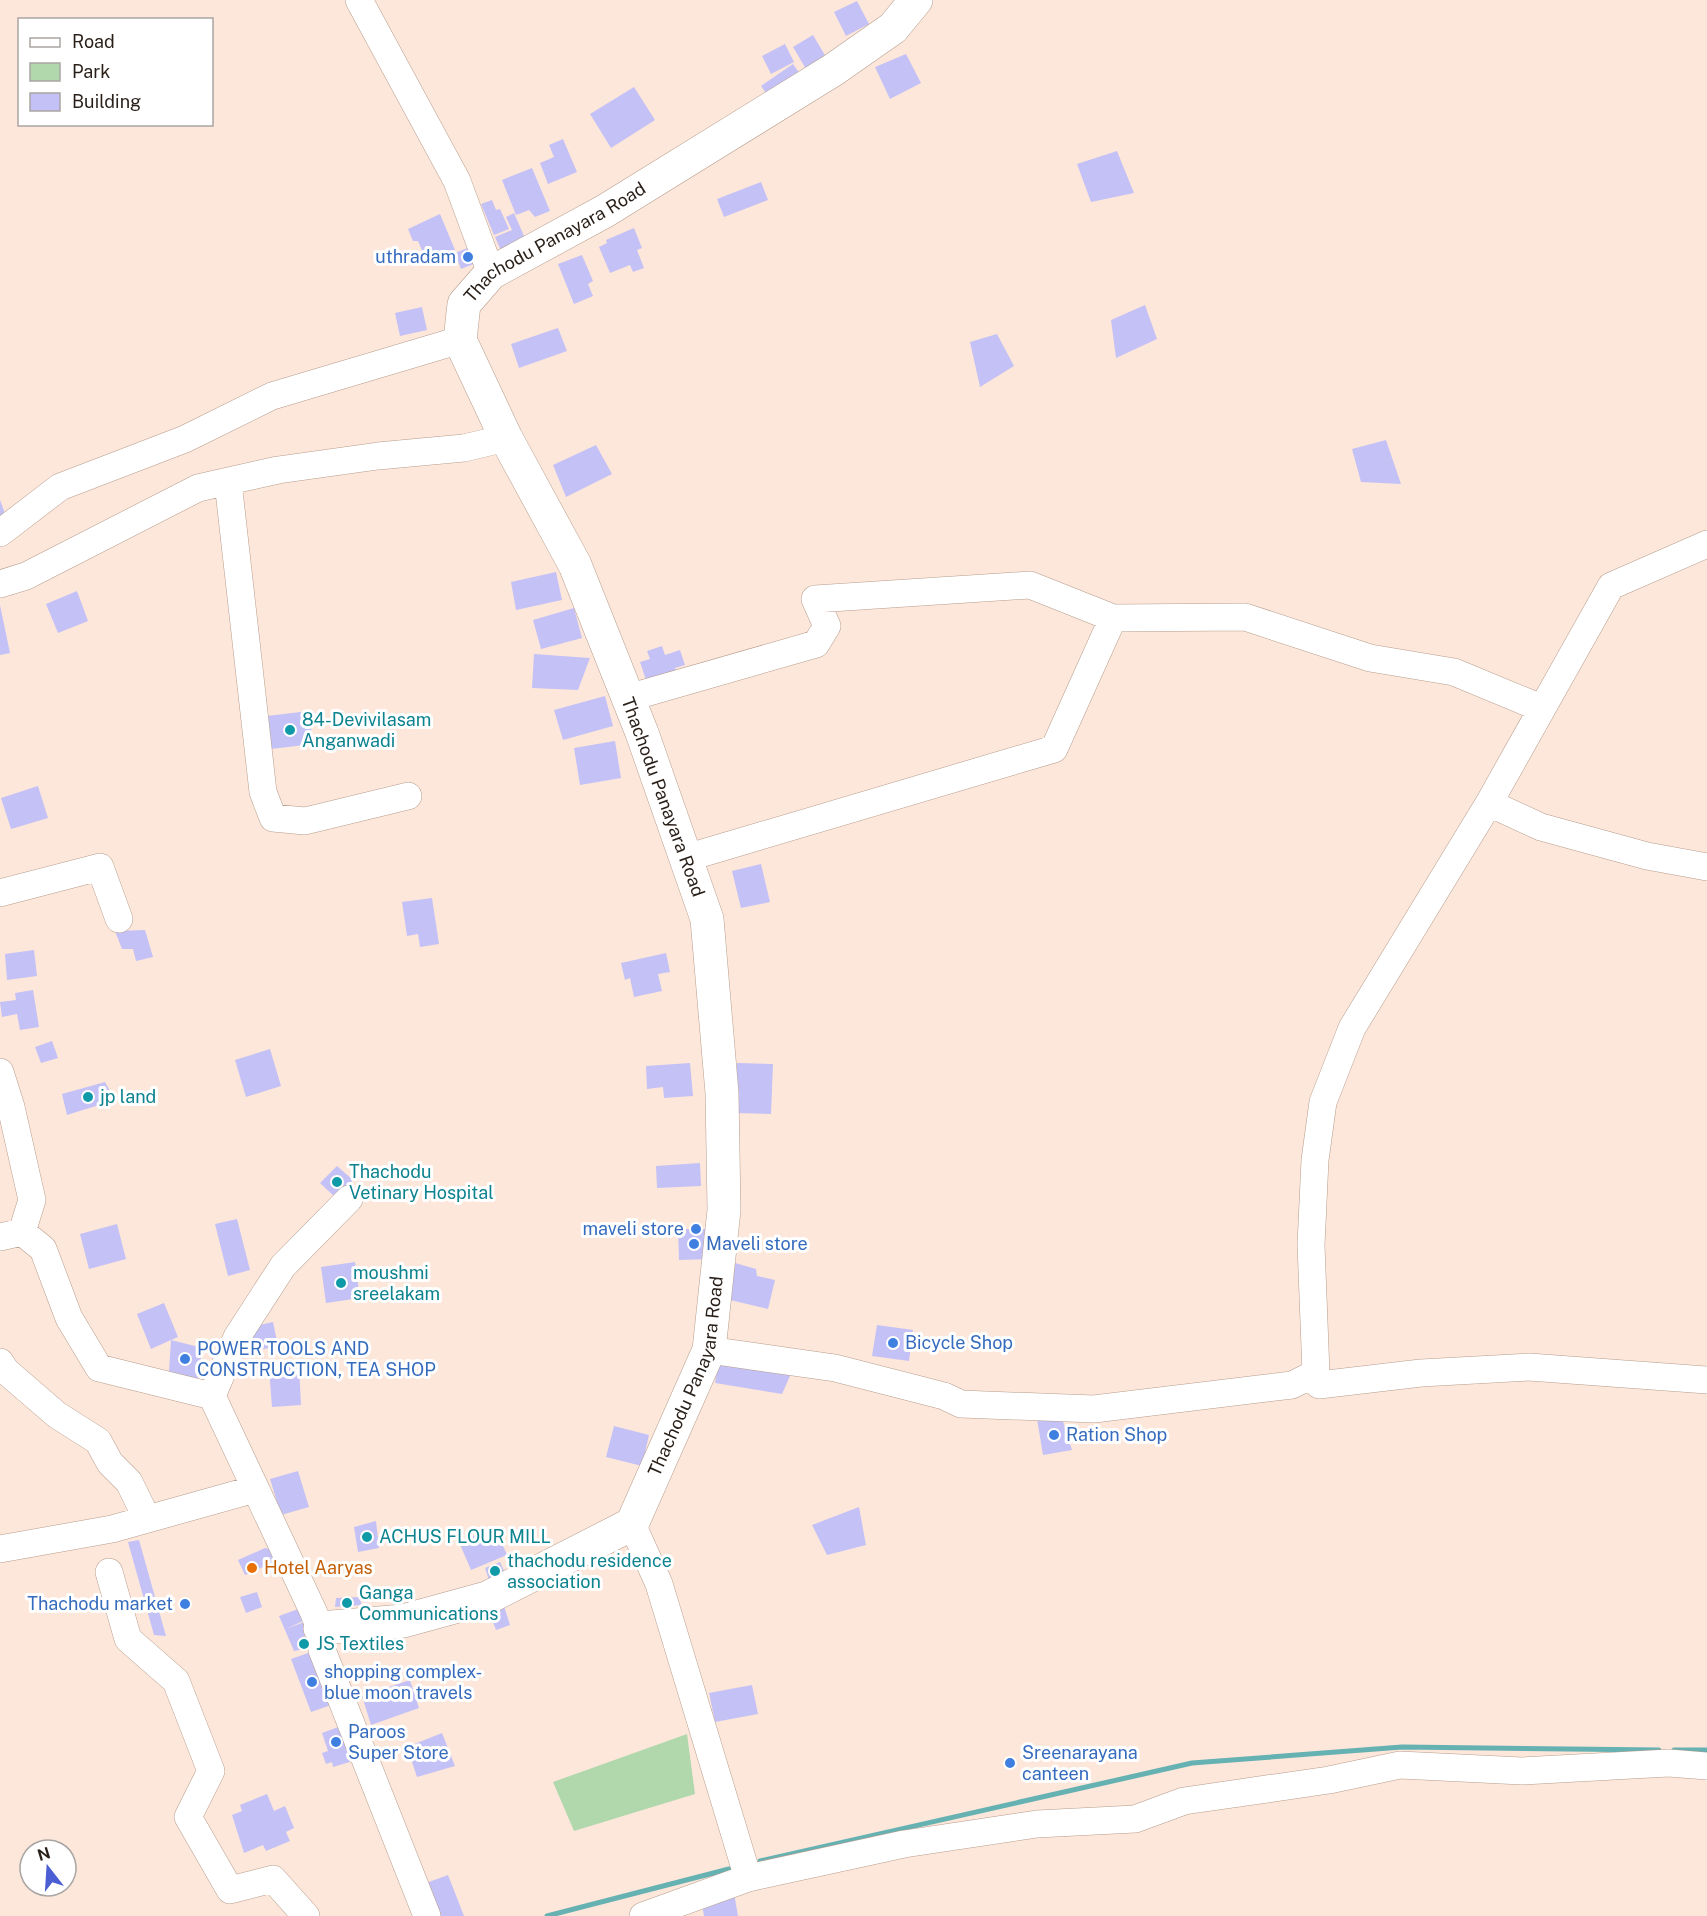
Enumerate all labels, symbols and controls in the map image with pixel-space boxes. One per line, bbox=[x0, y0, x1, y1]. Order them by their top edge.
legend bbox=[18, 18, 213, 126]
text: Road bbox=[72, 31, 115, 52]
text: Park bbox=[72, 61, 110, 82]
text: Building bbox=[72, 91, 141, 112]
street label: Thachodu Panayara Road bbox=[459, 177, 649, 306]
place label: uthradam bbox=[375, 246, 456, 267]
marker: uthradam bbox=[461, 250, 475, 264]
street label: Thachodu Panayara Road bbox=[618, 694, 709, 900]
place label: 84-Devivilasam Anganwadi bbox=[302, 709, 431, 751]
marker: 84-Devivilasam Anganwadi bbox=[283, 723, 297, 737]
place label: jp land bbox=[99, 1086, 156, 1107]
marker: jp land bbox=[81, 1090, 95, 1104]
place label: Thachodu Vetinary Hospital bbox=[349, 1161, 494, 1203]
marker: Thachodu Vetinary Hospital bbox=[330, 1175, 344, 1189]
place label: maveli store bbox=[583, 1218, 684, 1239]
marker: maveli store bbox=[689, 1222, 703, 1236]
place label: Maveli store bbox=[706, 1233, 808, 1254]
marker: Maveli store bbox=[687, 1237, 701, 1251]
place label: moushmi sreelakam bbox=[353, 1262, 440, 1304]
street label: Thachodu Panayara Road bbox=[643, 1275, 727, 1479]
marker: moushmi sreelakam bbox=[334, 1276, 348, 1290]
place label: Bicycle Shop bbox=[905, 1332, 1013, 1353]
marker: Bicycle Shop bbox=[886, 1336, 900, 1350]
place label: POWER TOOLS AND CONSTRUCTION, TEA SHOP bbox=[197, 1338, 436, 1380]
marker: POWER TOOLS AND CONSTRUCTION, TEA SHOP bbox=[178, 1352, 192, 1366]
place label: Ration Shop bbox=[1066, 1424, 1167, 1445]
marker: Ration Shop bbox=[1047, 1428, 1061, 1442]
place label: ACHUS FLOUR MILL bbox=[379, 1526, 551, 1547]
marker: ACHUS FLOUR MILL bbox=[360, 1530, 374, 1544]
place label: thachodu residence association bbox=[507, 1550, 672, 1592]
place label: Hotel Aaryas bbox=[264, 1557, 373, 1578]
marker: Hotel Aaryas bbox=[245, 1561, 259, 1575]
marker: thachodu residence association bbox=[488, 1564, 502, 1578]
place label: Ganga Communications bbox=[359, 1582, 498, 1624]
place label: Thachodu market bbox=[27, 1593, 173, 1614]
marker: Ganga Communications bbox=[340, 1596, 354, 1610]
marker: Thachodu market bbox=[178, 1597, 192, 1611]
place label: JS Textiles bbox=[316, 1633, 404, 1654]
marker: JS Textiles bbox=[297, 1637, 311, 1651]
place label: shopping complex- blue moon travels bbox=[324, 1661, 482, 1703]
marker: shopping complex- blue moon travels bbox=[305, 1675, 319, 1689]
place label: Paroos Super Store bbox=[348, 1721, 449, 1763]
marker: Paroos Super Store bbox=[329, 1735, 343, 1749]
place label: Sreenarayana canteen bbox=[1022, 1742, 1138, 1784]
marker: Sreenarayana canteen bbox=[1003, 1756, 1017, 1770]
north arrow bbox=[18, 1838, 78, 1898]
text: N bbox=[35, 1843, 53, 1865]

